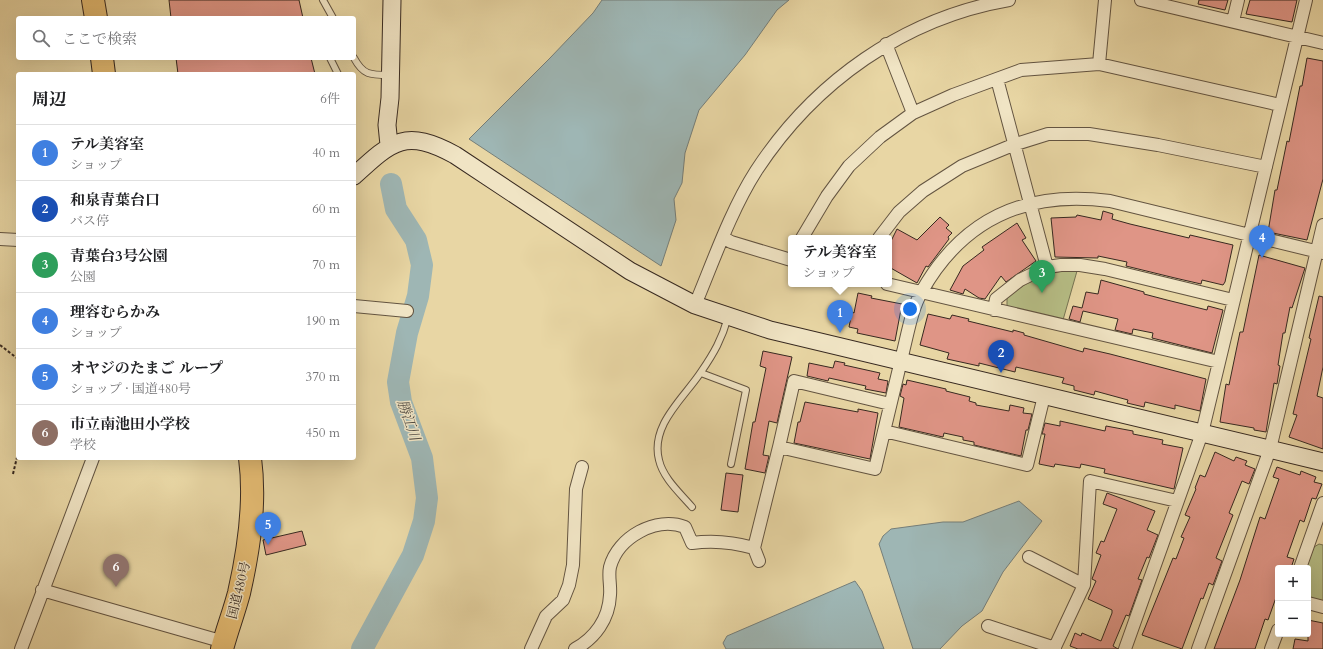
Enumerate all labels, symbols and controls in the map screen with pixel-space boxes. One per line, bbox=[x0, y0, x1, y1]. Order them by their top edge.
search box bbox=[16, 16, 356, 60]
icon: search bbox=[30, 27, 52, 49]
text: ここで検索 bbox=[62, 29, 137, 49]
text: 周辺 bbox=[32, 88, 66, 111]
text: 6件 bbox=[320, 90, 340, 108]
text: テル美容室 bbox=[70, 134, 144, 154]
text: 1 bbox=[42, 144, 48, 162]
text: 40 m bbox=[312, 144, 340, 162]
text: ショップ bbox=[70, 156, 122, 174]
text: 和泉青葉台口 bbox=[70, 190, 160, 210]
text: 2 bbox=[42, 200, 48, 218]
text: 60 m bbox=[312, 200, 340, 218]
text: バス停 bbox=[70, 212, 109, 230]
pin: 4 bbox=[1249, 225, 1275, 258]
popup bbox=[788, 235, 892, 287]
text: テル美容室 bbox=[803, 242, 877, 262]
text: 青葉台3号公園 bbox=[70, 246, 168, 266]
text: 3 bbox=[42, 256, 48, 274]
text: 70 m bbox=[312, 256, 340, 274]
pin: 3 bbox=[1029, 260, 1055, 293]
text: ショップ bbox=[803, 264, 855, 282]
text: 公園 bbox=[70, 268, 96, 286]
your location bbox=[900, 299, 920, 319]
pin: 1 bbox=[827, 300, 853, 333]
text: 理容むらかみ bbox=[70, 302, 160, 322]
text: 4 bbox=[42, 312, 48, 330]
text: 190 m bbox=[306, 312, 340, 330]
text: ショップ bbox=[70, 324, 122, 342]
pin: 2 bbox=[988, 340, 1014, 373]
text: オヤジのたまご ループ bbox=[70, 358, 223, 378]
text: 5 bbox=[42, 368, 48, 386]
text: 370 m bbox=[306, 368, 340, 386]
text: ショップ · 国道480号 bbox=[70, 380, 191, 398]
water label: 勝江川 bbox=[393, 397, 425, 445]
text: 市立南池田小学校 bbox=[70, 414, 190, 434]
text: 6 bbox=[42, 424, 48, 442]
text: 450 m bbox=[306, 424, 340, 442]
text: 学校 bbox=[70, 436, 96, 454]
pin: 5 bbox=[255, 512, 281, 545]
pin: 6 bbox=[103, 554, 129, 587]
street label: 国道480号 bbox=[223, 559, 255, 621]
map controls bbox=[1275, 565, 1311, 637]
button: + bbox=[1275, 565, 1311, 601]
button: − bbox=[1275, 601, 1311, 637]

